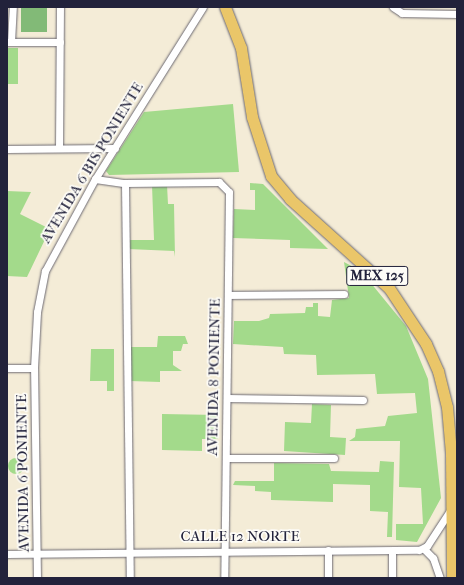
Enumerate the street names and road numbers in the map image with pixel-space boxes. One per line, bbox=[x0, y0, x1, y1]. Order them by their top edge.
street label: AVENIDA 6 BIS PONIENTE bbox=[37, 79, 147, 247]
road number: MEX 125 bbox=[346, 264, 408, 288]
street label: AVENIDA 8 PONIENTE bbox=[204, 298, 224, 456]
street label: AVENIDA 6 PONIENTE bbox=[13, 394, 33, 552]
street label: CALLE 12 NORTE bbox=[180, 528, 300, 546]

